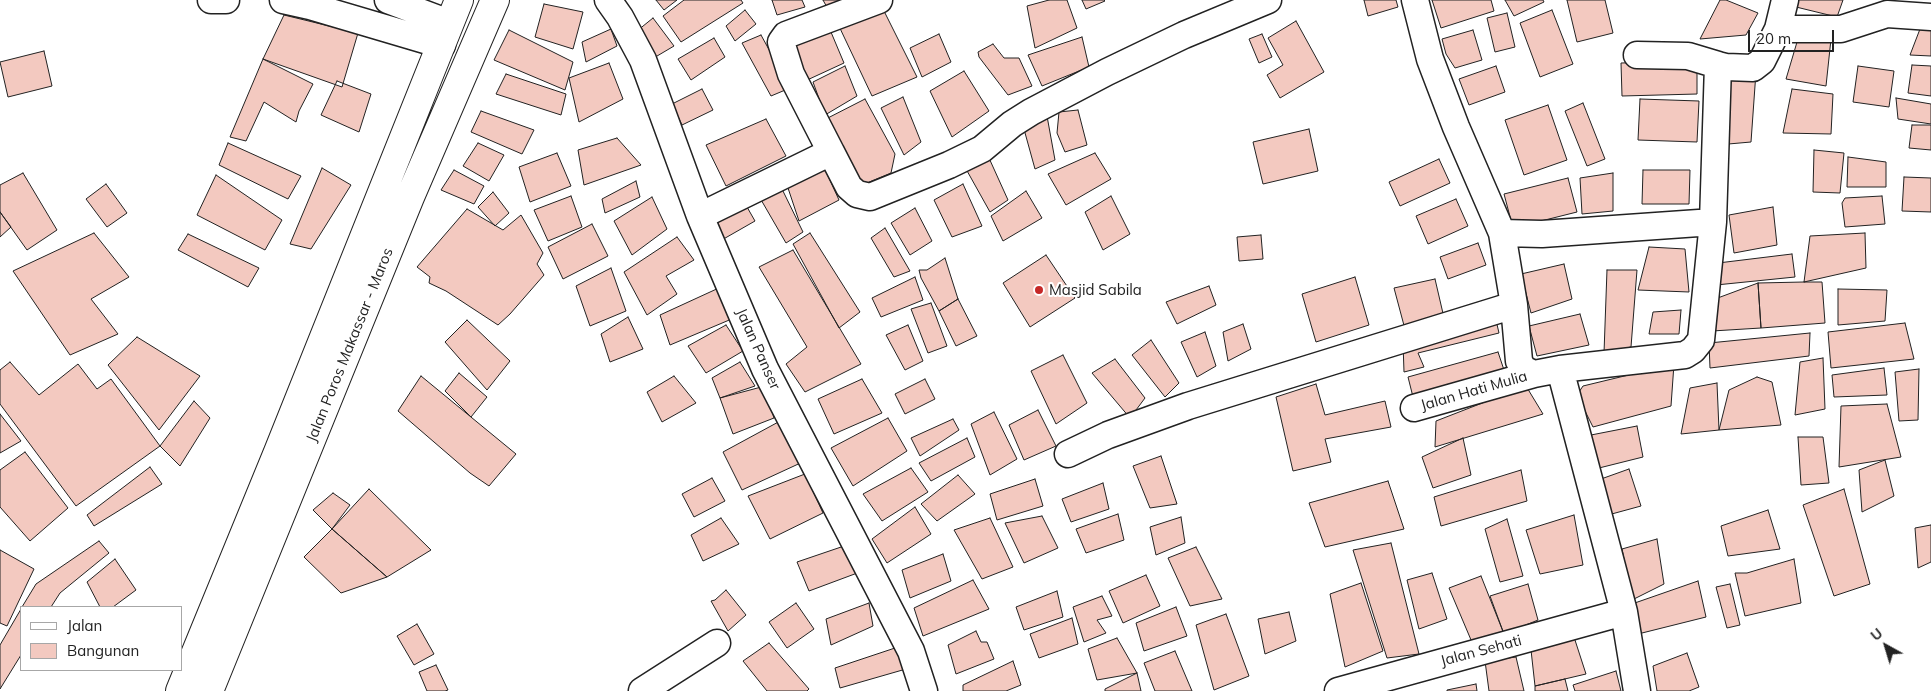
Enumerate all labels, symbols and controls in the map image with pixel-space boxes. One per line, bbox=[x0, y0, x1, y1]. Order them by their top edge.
scale bar bbox=[1751, 20, 1837, 52]
text: 20 m bbox=[1756, 29, 1791, 48]
street label: Jalan Poros Makassar - Maros bbox=[303, 245, 397, 445]
place label: Masjid Sabila bbox=[1049, 281, 1142, 299]
marker: Masjid Sabila bbox=[1033, 284, 1045, 296]
street label: Jalan Panser bbox=[732, 305, 784, 393]
street label: Jalan Hati Mulia bbox=[1419, 367, 1529, 415]
legend bbox=[20, 606, 182, 671]
text: Jalan bbox=[67, 616, 102, 635]
north arrow bbox=[1861, 621, 1911, 671]
text: U bbox=[1867, 624, 1886, 645]
street label: Jalan Sehati bbox=[1438, 632, 1524, 670]
text: Bangunan bbox=[67, 641, 139, 660]

